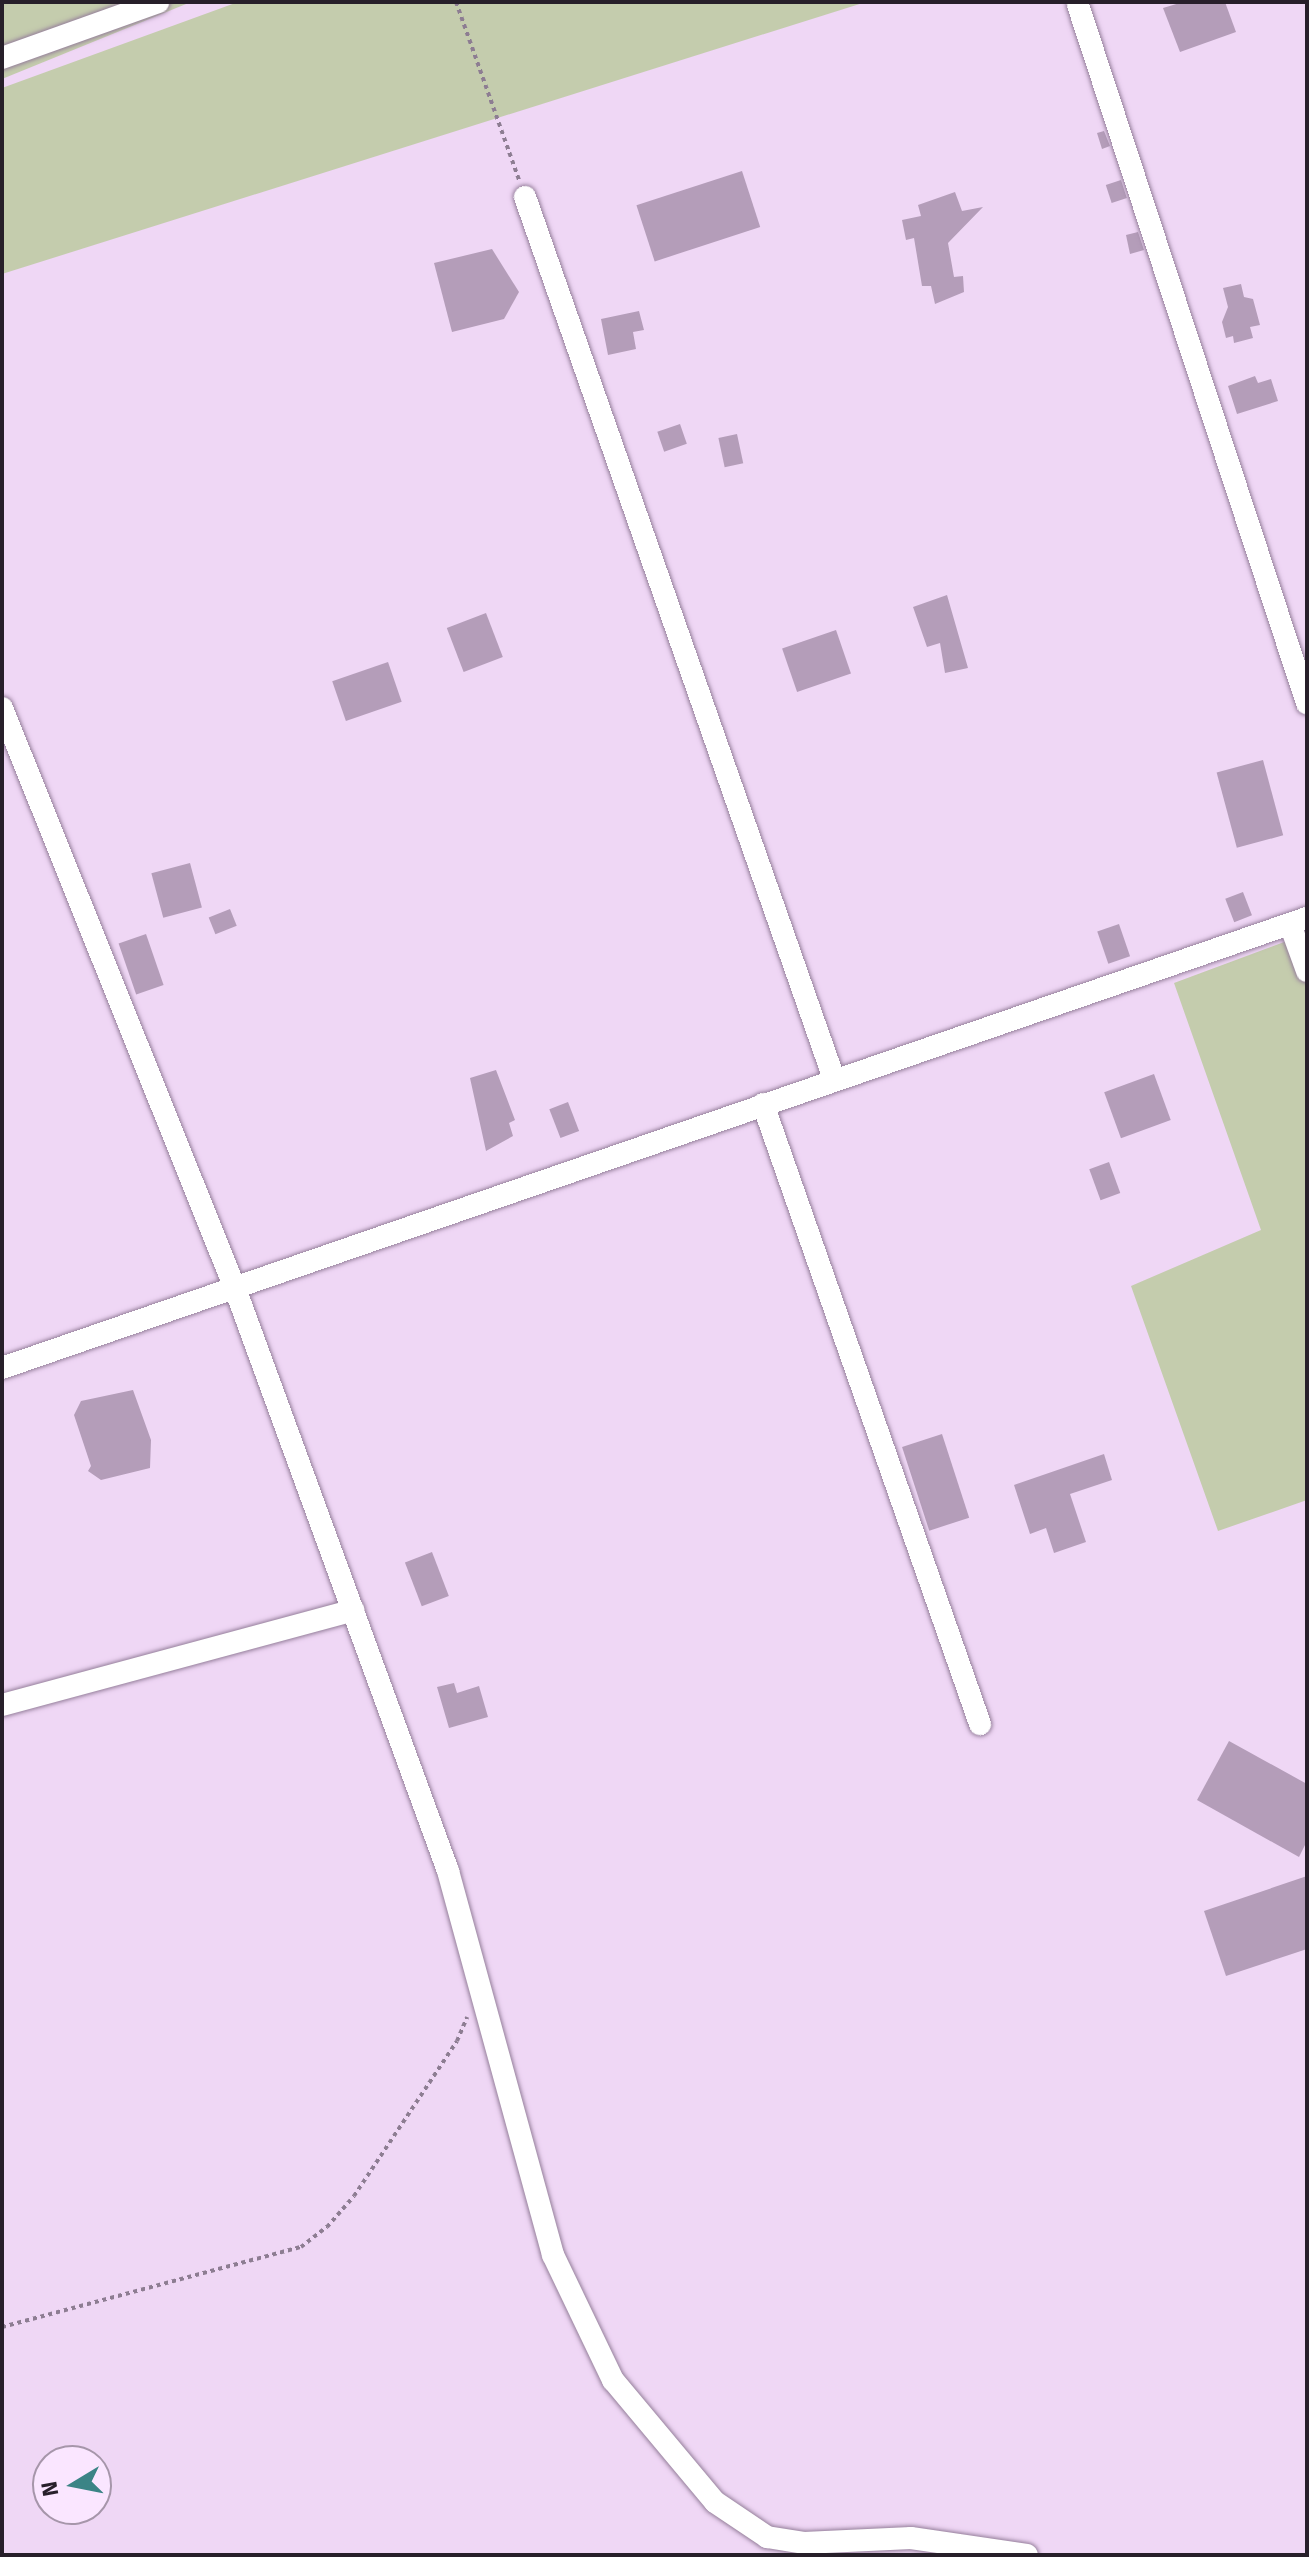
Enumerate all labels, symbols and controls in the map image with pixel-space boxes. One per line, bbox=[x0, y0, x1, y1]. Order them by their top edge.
north arrow bbox=[32, 2445, 112, 2525]
text: N bbox=[35, 2479, 64, 2498]

